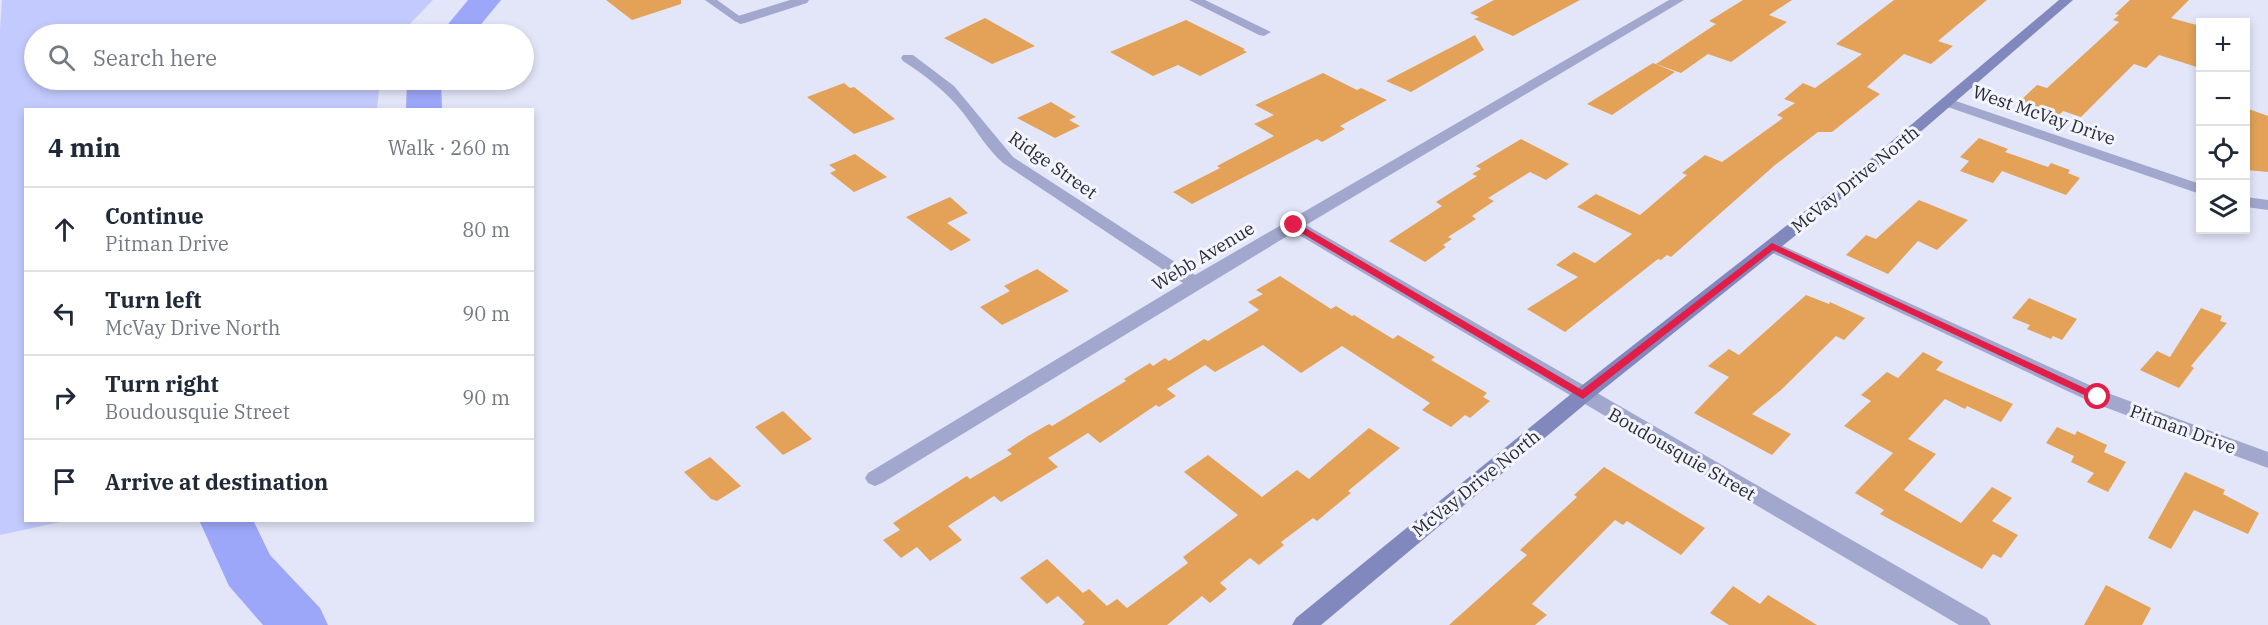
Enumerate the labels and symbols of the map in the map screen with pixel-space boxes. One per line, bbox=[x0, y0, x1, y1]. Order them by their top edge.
street label: West McVay Drive bbox=[1970, 80, 2118, 150]
street label: McVay Drive North bbox=[1786, 120, 1924, 238]
street label: Ridge Street bbox=[1004, 126, 1102, 204]
route end bbox=[1280, 211, 1306, 237]
street label: Webb Avenue bbox=[1148, 216, 1258, 296]
route start bbox=[2084, 383, 2110, 409]
street label: Pitman Drive bbox=[2127, 399, 2239, 459]
street label: Boudousquie Street bbox=[1604, 402, 1760, 506]
street label: McVay Drive North bbox=[1407, 424, 1545, 542]

